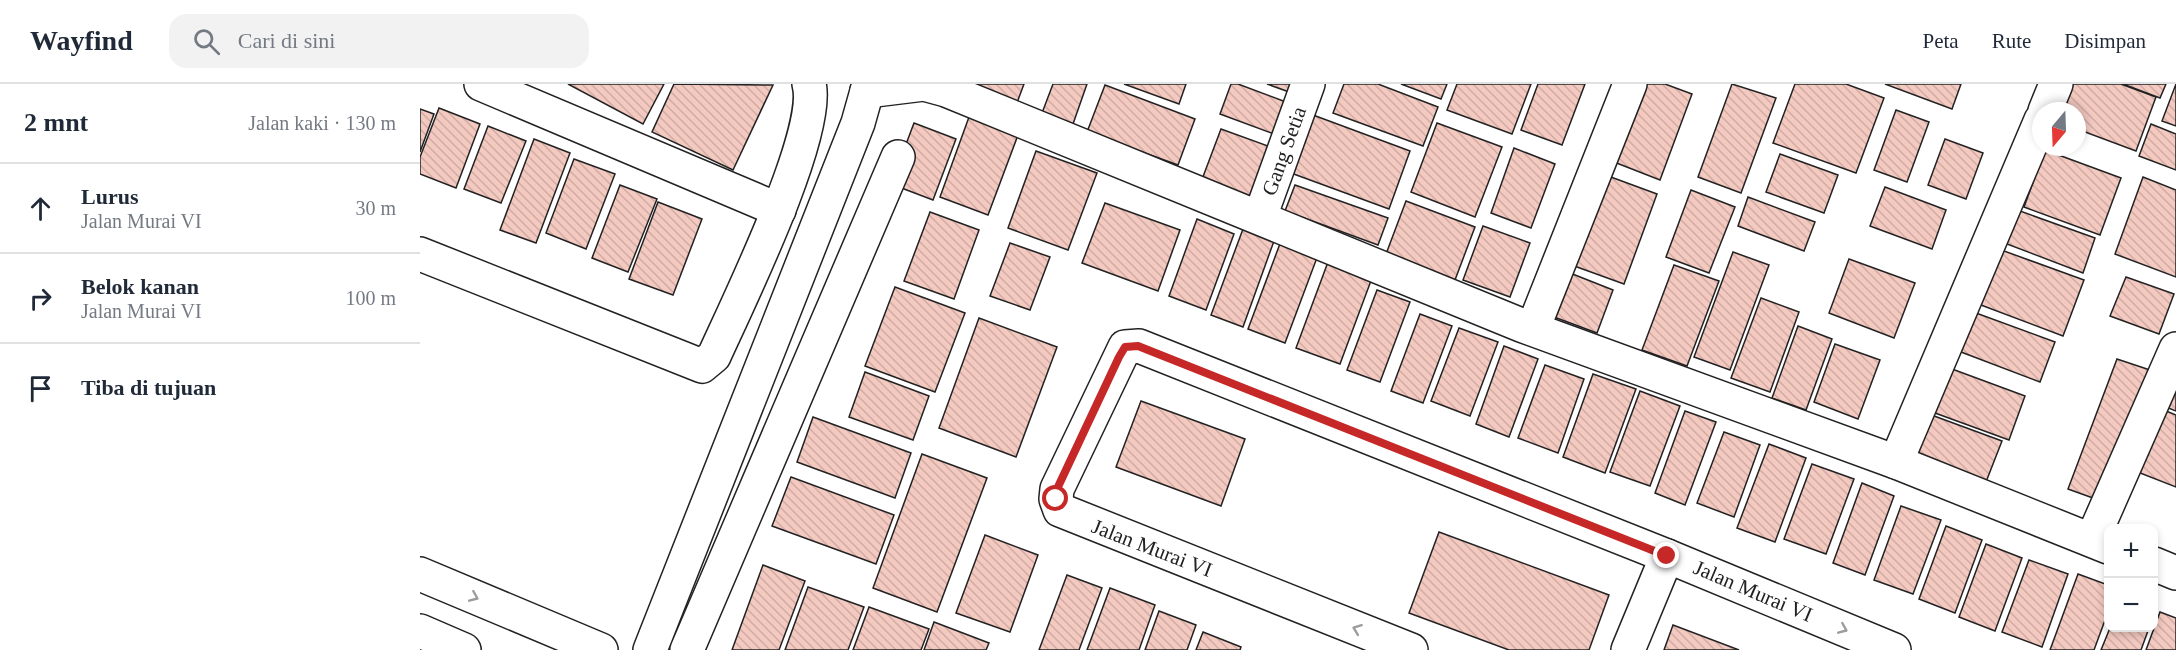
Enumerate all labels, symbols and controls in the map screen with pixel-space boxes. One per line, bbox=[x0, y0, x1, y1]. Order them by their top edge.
search box bbox=[169, 14, 589, 68]
text: Wayfind bbox=[30, 25, 133, 56]
icon: search bbox=[190, 25, 223, 58]
text: Cari di sini bbox=[238, 28, 335, 53]
text: Peta bbox=[1923, 29, 1959, 53]
text: Rute bbox=[1992, 29, 2031, 53]
text: Disimpan bbox=[2064, 29, 2146, 53]
north arrow bbox=[2032, 102, 2086, 156]
street label: Gang Setia bbox=[1257, 103, 1311, 199]
text: 2 mnt bbox=[24, 108, 88, 137]
text: Jalan kaki · 130 m bbox=[248, 112, 396, 134]
text: Lurus bbox=[81, 184, 138, 209]
icon: ahead bbox=[24, 192, 57, 225]
text: 30 m bbox=[355, 197, 396, 219]
text: Jalan Murai VI bbox=[81, 210, 202, 232]
text: Belok kanan bbox=[81, 274, 199, 299]
icon: right bbox=[24, 282, 57, 315]
text: 100 m bbox=[345, 287, 396, 309]
text: Jalan Murai VI bbox=[81, 300, 202, 322]
icon: arrive bbox=[24, 372, 57, 405]
text: Tiba di tujuan bbox=[81, 375, 216, 400]
route start bbox=[1042, 485, 1068, 511]
street label: Jalan Murai VI bbox=[1089, 514, 1215, 582]
map controls bbox=[2104, 524, 2158, 632]
button: + bbox=[2104, 524, 2158, 578]
route end bbox=[1653, 542, 1679, 568]
street label: Jalan Murai VI bbox=[1690, 555, 1816, 627]
button: − bbox=[2104, 578, 2158, 632]
one-way arrow bbox=[468, 590, 479, 602]
one-way arrow bbox=[1837, 622, 1848, 634]
one-way arrow bbox=[1352, 623, 1363, 636]

